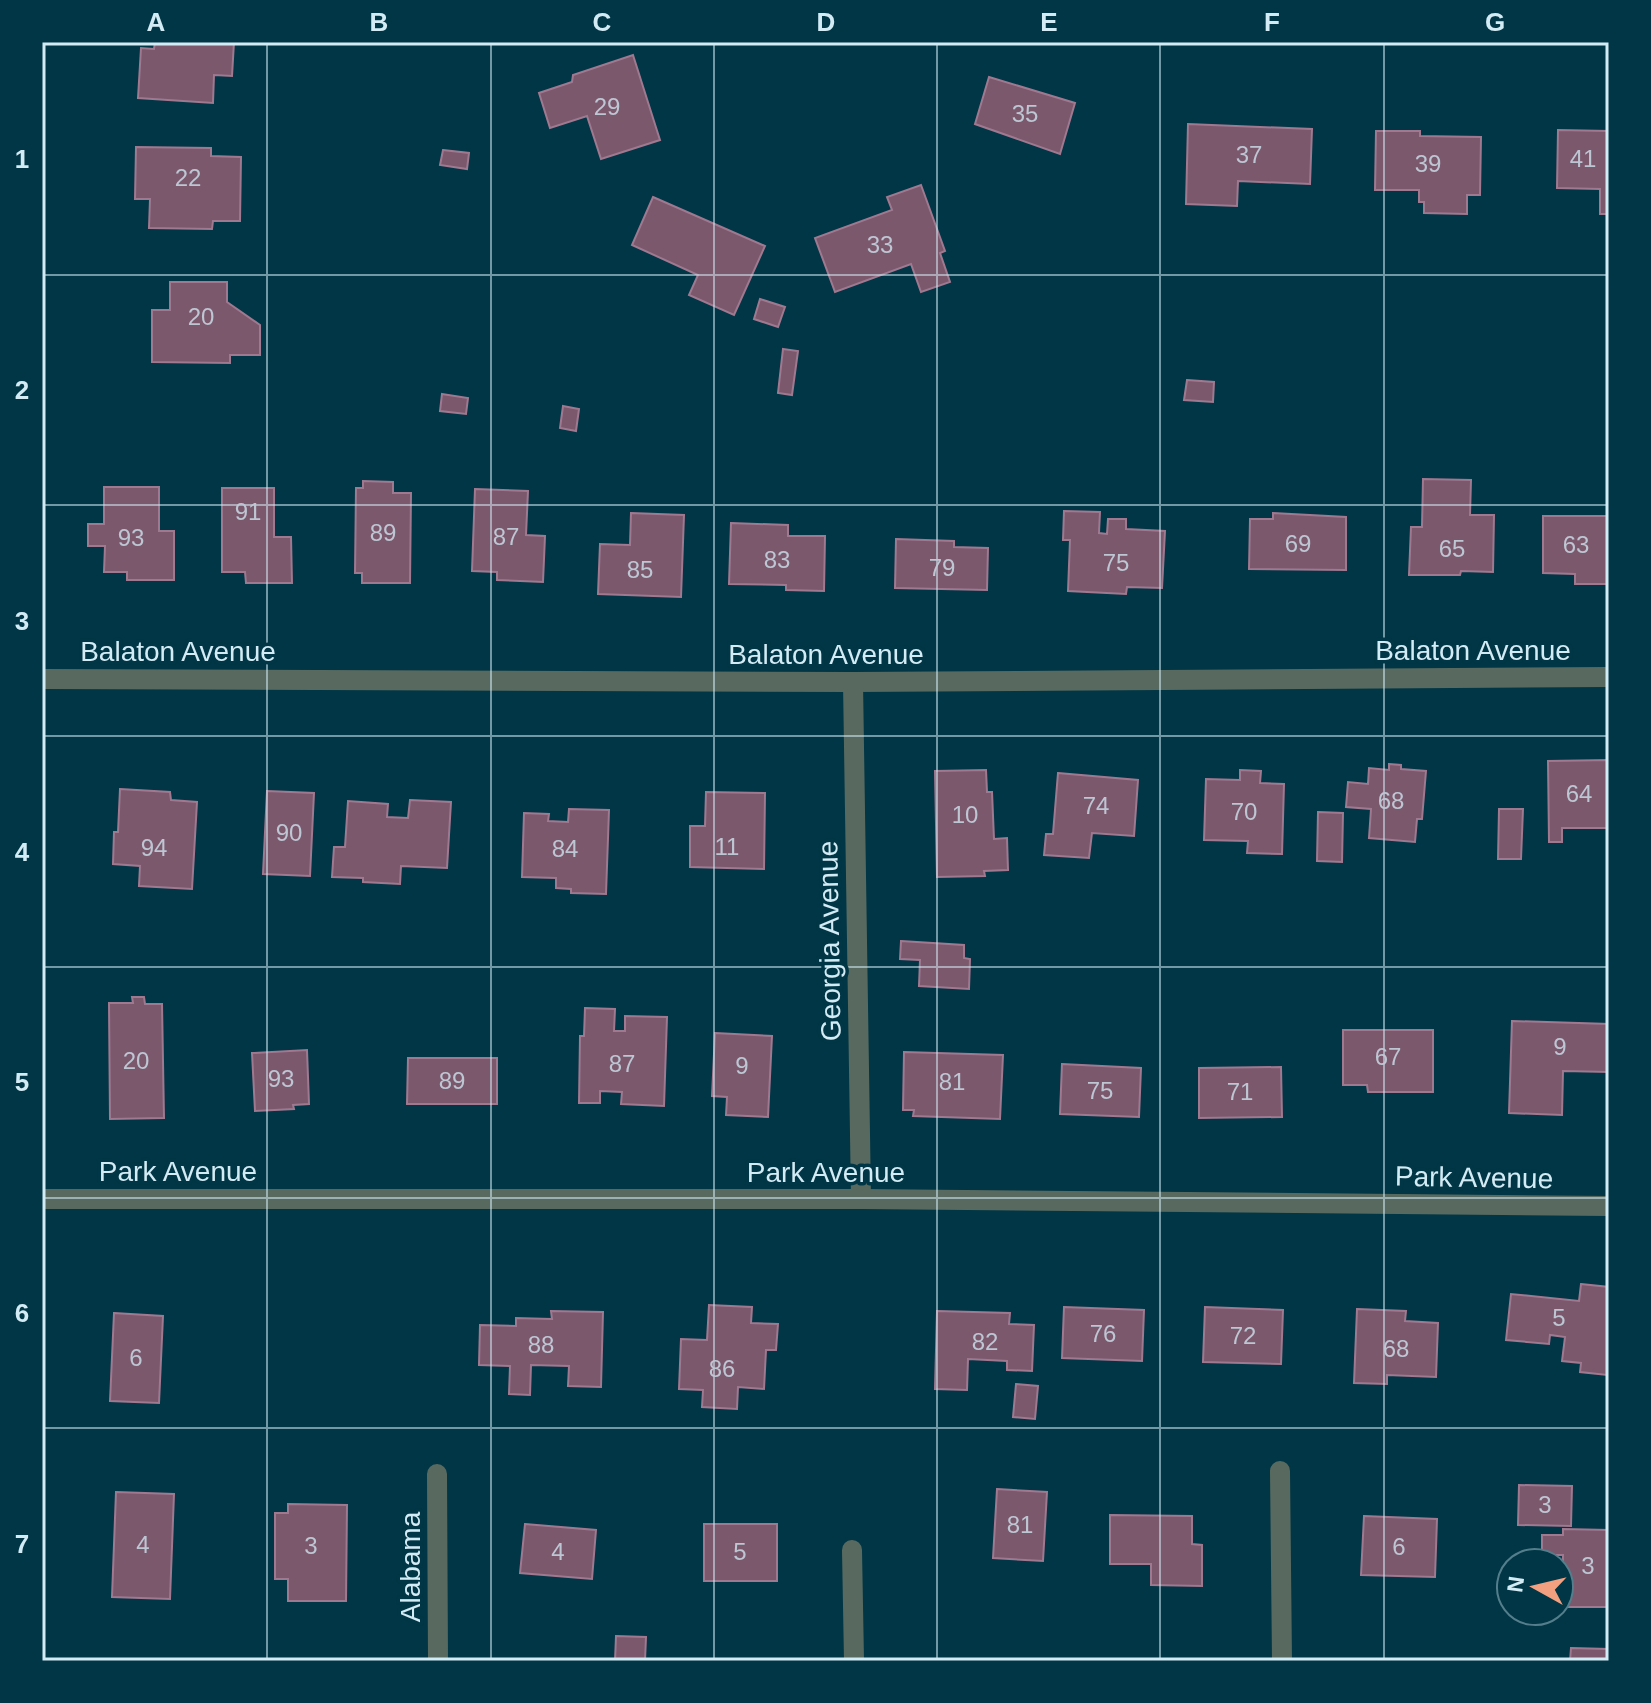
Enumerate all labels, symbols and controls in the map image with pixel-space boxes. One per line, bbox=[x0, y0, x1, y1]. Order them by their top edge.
text: A bbox=[147, 7, 166, 37]
text: B bbox=[370, 7, 388, 37]
text: C bbox=[593, 7, 612, 37]
text: D bbox=[817, 7, 835, 37]
text: E bbox=[1040, 7, 1058, 37]
text: F bbox=[1264, 7, 1280, 37]
text: G bbox=[1485, 7, 1505, 37]
house number: 29 bbox=[594, 93, 620, 120]
house number: 35 bbox=[1012, 100, 1038, 127]
house number: 37 bbox=[1236, 141, 1262, 168]
text: 1 bbox=[15, 144, 29, 174]
house number: 41 bbox=[1570, 145, 1596, 172]
house number: 39 bbox=[1415, 150, 1441, 177]
house number: 22 bbox=[175, 164, 201, 191]
house number: 33 bbox=[867, 231, 893, 258]
house number: 20 bbox=[188, 303, 214, 330]
text: 2 bbox=[15, 375, 29, 405]
house number: 91 bbox=[235, 498, 261, 525]
house number: 89 bbox=[370, 519, 396, 546]
house number: 87 bbox=[493, 523, 519, 550]
house number: 93 bbox=[118, 524, 144, 551]
house number: 69 bbox=[1285, 530, 1311, 557]
house number: 63 bbox=[1563, 531, 1589, 558]
house number: 65 bbox=[1439, 535, 1465, 562]
house number: 83 bbox=[764, 546, 790, 573]
house number: 75 bbox=[1103, 549, 1129, 576]
house number: 79 bbox=[929, 554, 955, 581]
house number: 85 bbox=[627, 556, 653, 583]
text: 3 bbox=[15, 606, 29, 636]
street label: Balaton Avenue bbox=[1375, 635, 1571, 666]
street label: Balaton Avenue bbox=[80, 636, 276, 667]
street label: Balaton Avenue bbox=[728, 639, 924, 670]
house number: 64 bbox=[1566, 780, 1592, 807]
house number: 68 bbox=[1378, 787, 1404, 814]
house number: 74 bbox=[1083, 792, 1109, 819]
house number: 70 bbox=[1231, 798, 1257, 825]
house number: 10 bbox=[952, 801, 978, 828]
house number: 90 bbox=[276, 819, 302, 846]
house number: 11 bbox=[715, 833, 739, 860]
house number: 94 bbox=[141, 834, 167, 861]
house number: 84 bbox=[552, 835, 578, 862]
text: 4 bbox=[15, 837, 30, 867]
street label: Georgia Avenue bbox=[812, 841, 847, 1041]
house number: 9 bbox=[1553, 1033, 1567, 1060]
house number: 67 bbox=[1375, 1043, 1401, 1070]
house number: 20 bbox=[123, 1047, 149, 1074]
house number: 87 bbox=[609, 1050, 635, 1077]
house number: 9 bbox=[735, 1052, 749, 1079]
house number: 93 bbox=[268, 1065, 294, 1092]
text: 5 bbox=[15, 1067, 29, 1097]
house number: 89 bbox=[439, 1067, 465, 1094]
house number: 81 bbox=[939, 1068, 965, 1095]
house number: 75 bbox=[1087, 1077, 1113, 1104]
house number: 71 bbox=[1227, 1078, 1253, 1105]
street label: Park Avenue bbox=[99, 1156, 257, 1187]
street label: Park Avenue bbox=[747, 1157, 905, 1188]
street label: Park Avenue bbox=[1395, 1161, 1553, 1194]
text: 6 bbox=[15, 1298, 29, 1328]
house number: 5 bbox=[1552, 1304, 1566, 1331]
house number: 76 bbox=[1090, 1320, 1116, 1347]
house number: 72 bbox=[1230, 1322, 1256, 1349]
house number: 82 bbox=[972, 1328, 998, 1355]
house number: 88 bbox=[528, 1331, 554, 1358]
house number: 68 bbox=[1383, 1335, 1409, 1362]
house number: 6 bbox=[129, 1344, 143, 1371]
house number: 86 bbox=[709, 1355, 735, 1382]
house number: 3 bbox=[1538, 1491, 1552, 1518]
street label: Alabama bbox=[395, 1511, 426, 1622]
house number: 81 bbox=[1007, 1511, 1033, 1538]
text: 7 bbox=[15, 1529, 29, 1559]
house number: 4 bbox=[136, 1531, 150, 1558]
house number: 3 bbox=[304, 1532, 318, 1559]
house number: 6 bbox=[1392, 1533, 1406, 1560]
house number: 4 bbox=[551, 1538, 565, 1565]
house number: 5 bbox=[733, 1538, 747, 1565]
north arrow bbox=[1495, 1547, 1575, 1627]
house number: 3 bbox=[1581, 1552, 1595, 1579]
text: N bbox=[1502, 1575, 1529, 1594]

